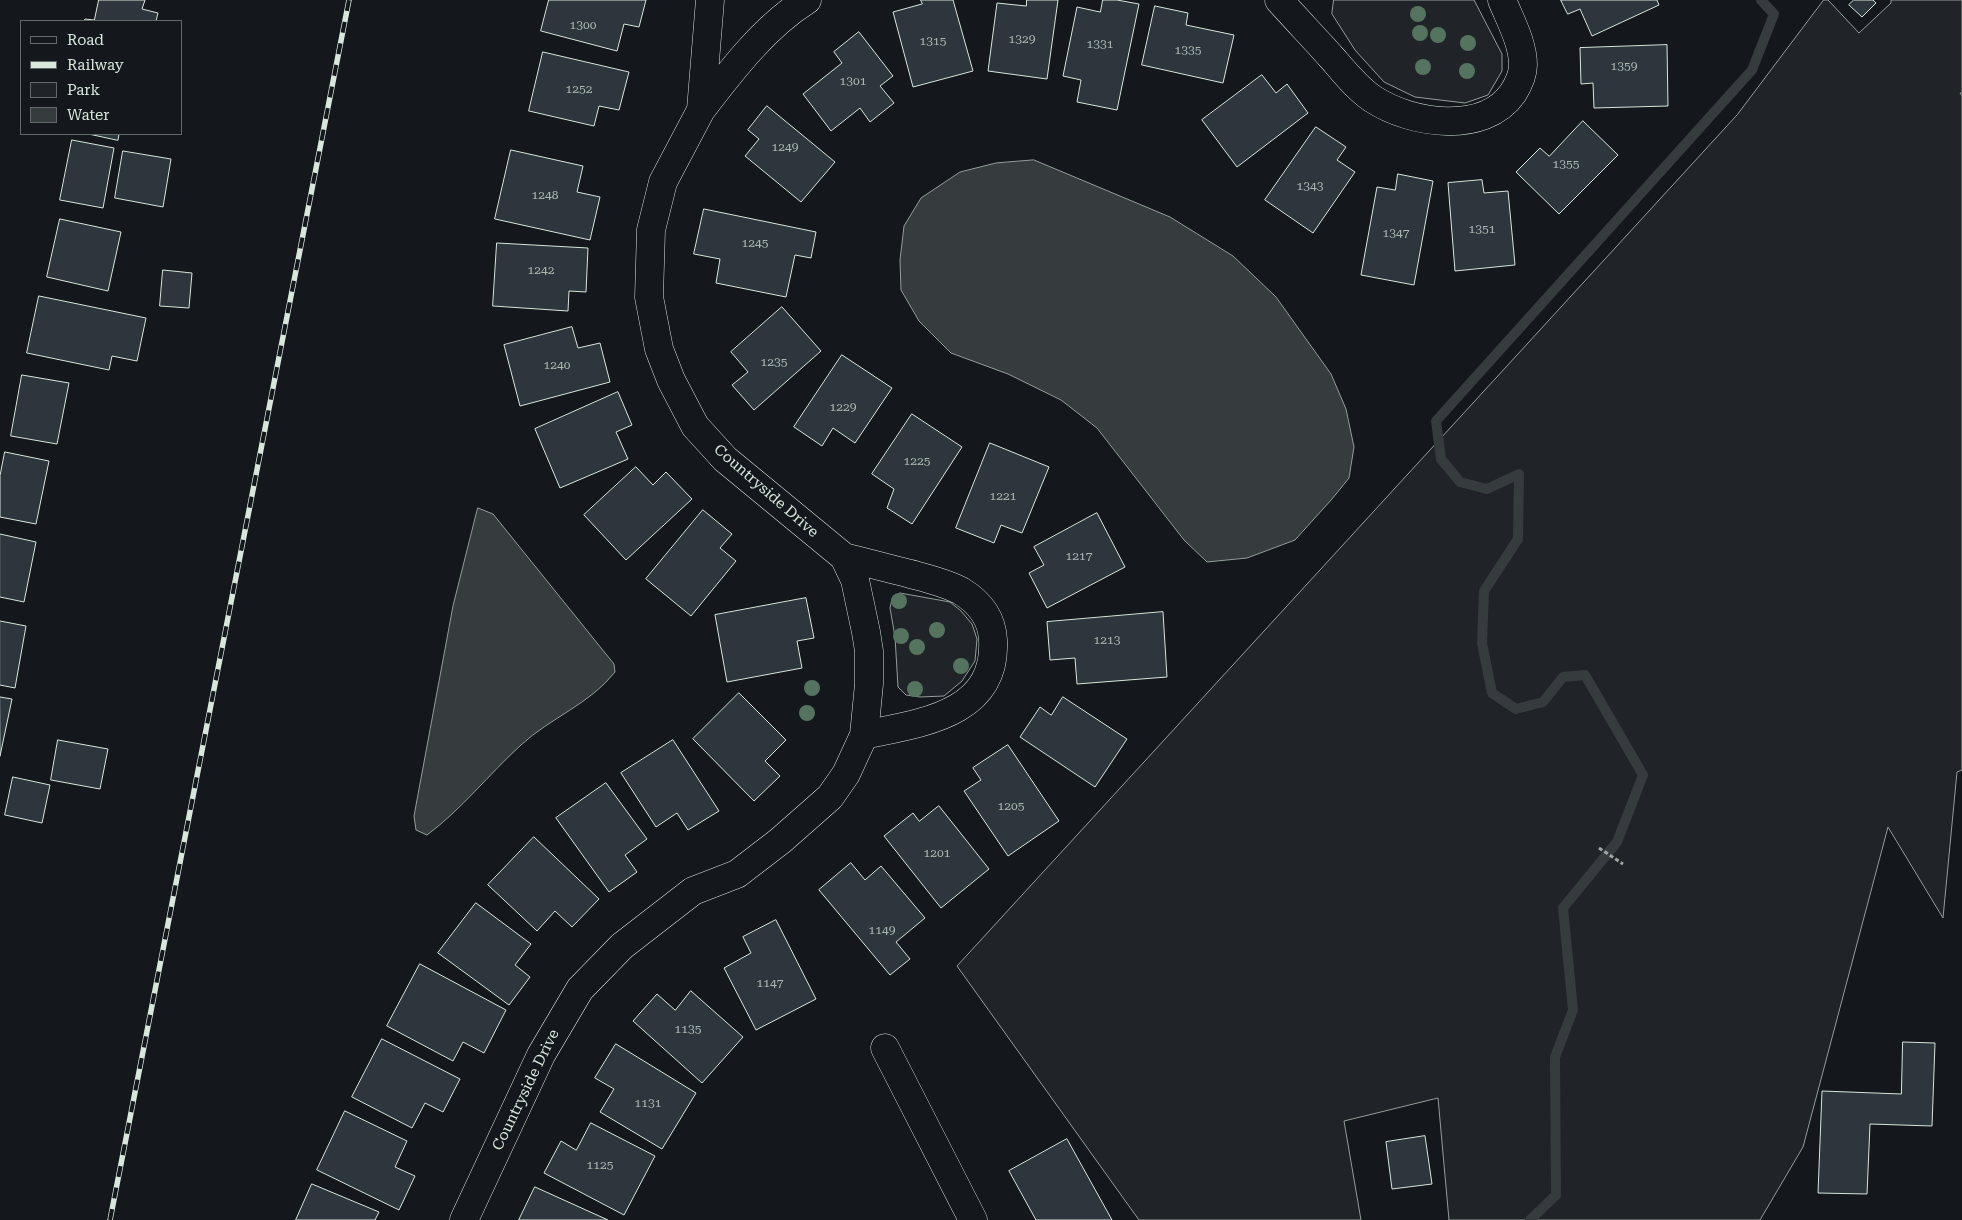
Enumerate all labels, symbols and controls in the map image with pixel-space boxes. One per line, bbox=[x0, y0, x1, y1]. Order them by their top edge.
house number: 1300 bbox=[570, 18, 596, 32]
legend bbox=[20, 20, 182, 135]
text: Road bbox=[67, 31, 104, 49]
house number: 1329 bbox=[1009, 32, 1035, 46]
house number: 1315 bbox=[920, 34, 946, 48]
house number: 1331 bbox=[1087, 37, 1113, 51]
house number: 1335 bbox=[1175, 43, 1201, 57]
text: Railway bbox=[67, 56, 124, 74]
house number: 1359 bbox=[1611, 59, 1637, 73]
house number: 1301 bbox=[840, 74, 866, 88]
text: Park bbox=[67, 81, 100, 99]
house number: 1252 bbox=[566, 82, 592, 96]
text: Water bbox=[67, 106, 109, 124]
house number: 1249 bbox=[772, 140, 798, 154]
house number: 1355 bbox=[1553, 157, 1579, 171]
house number: 1343 bbox=[1297, 179, 1323, 193]
house number: 1248 bbox=[532, 188, 558, 202]
house number: 1351 bbox=[1469, 222, 1495, 236]
house number: 1347 bbox=[1383, 226, 1409, 240]
house number: 1245 bbox=[742, 236, 768, 250]
house number: 1242 bbox=[528, 263, 554, 277]
house number: 1235 bbox=[761, 355, 787, 369]
house number: 1240 bbox=[544, 358, 570, 372]
house number: 1229 bbox=[830, 400, 856, 414]
street label: Countryside Drive bbox=[710, 441, 822, 541]
house number: 1225 bbox=[904, 454, 930, 468]
house number: 1221 bbox=[990, 489, 1016, 503]
house number: 1217 bbox=[1066, 549, 1092, 563]
house number: 1213 bbox=[1094, 633, 1120, 647]
house number: 1205 bbox=[998, 799, 1024, 813]
house number: 1201 bbox=[924, 846, 950, 860]
house number: 1149 bbox=[869, 923, 895, 937]
house number: 1147 bbox=[757, 976, 783, 990]
house number: 1135 bbox=[675, 1022, 701, 1036]
street label: Countryside Drive bbox=[489, 1026, 563, 1154]
house number: 1131 bbox=[635, 1096, 661, 1110]
house number: 1125 bbox=[587, 1158, 613, 1172]

